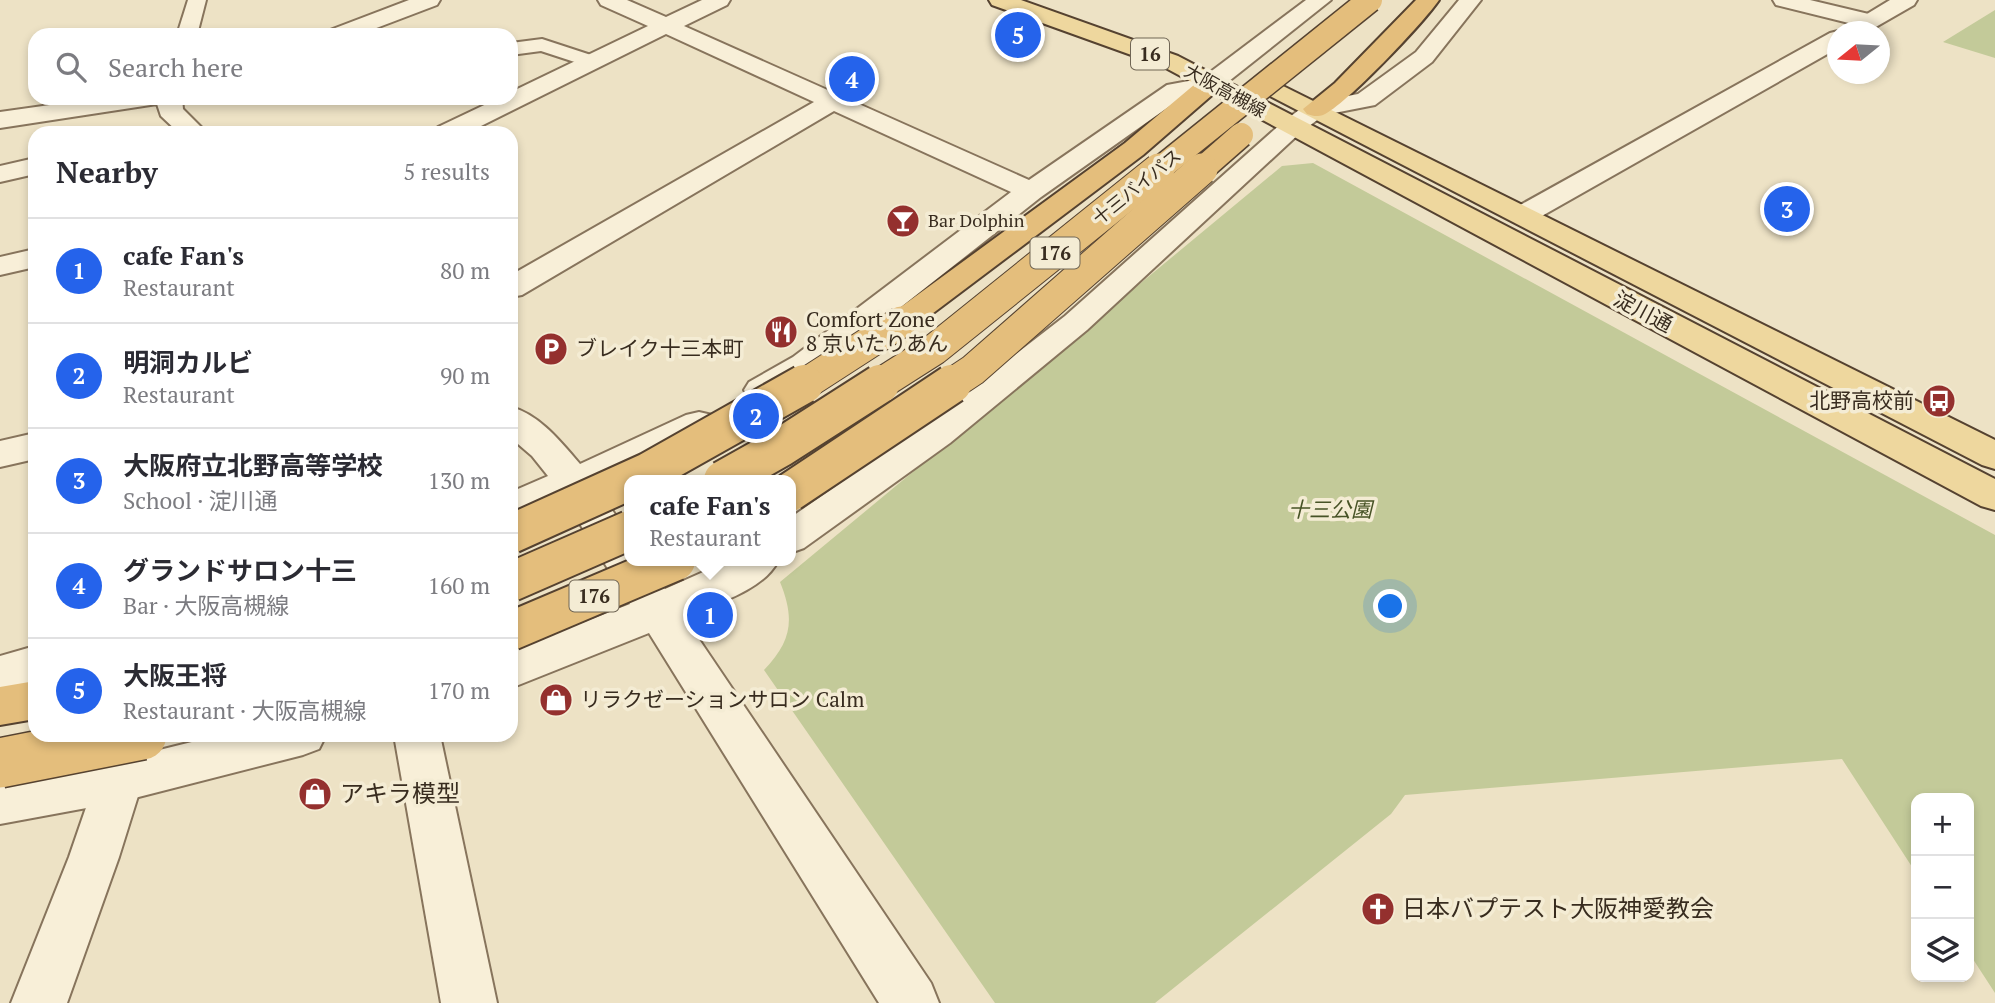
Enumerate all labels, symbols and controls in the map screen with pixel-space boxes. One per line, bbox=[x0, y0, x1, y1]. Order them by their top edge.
pin: 5 bbox=[995, 9, 1041, 61]
north arrow bbox=[1827, 21, 1890, 84]
search box bbox=[28, 28, 518, 105]
road number: 16 bbox=[1131, 38, 1169, 70]
icon: search bbox=[52, 48, 90, 86]
text: Search here bbox=[108, 50, 243, 84]
pin: 4 bbox=[829, 53, 875, 105]
street label: 大阪高槻線 bbox=[1180, 58, 1271, 122]
street label: 十三バイパス bbox=[1087, 143, 1186, 229]
text: Nearby bbox=[56, 152, 158, 192]
text: 5 results bbox=[403, 156, 490, 187]
pin: 3 bbox=[1764, 183, 1810, 235]
bar icon: Bar Dolphin bbox=[884, 202, 922, 240]
place label: Bar Dolphin bbox=[928, 208, 1025, 232]
text: cafe Fan's bbox=[123, 238, 244, 272]
road number: 176 bbox=[1030, 238, 1080, 268]
text: 1 bbox=[73, 255, 86, 286]
text: 80 m bbox=[440, 255, 490, 286]
text: Restaurant bbox=[123, 272, 235, 303]
street label: 淀川通 bbox=[1609, 284, 1678, 338]
place label: Comfort Zone 8 京いたりあん bbox=[806, 305, 948, 357]
restaurant icon: Comfort Zone 8 京いたりあん bbox=[762, 313, 800, 351]
parking icon: ブレイク十三本町 bbox=[532, 330, 570, 368]
place label: ブレイク十三本町 bbox=[576, 334, 744, 362]
text: 明洞カルビ bbox=[123, 345, 253, 379]
text: 2 bbox=[73, 360, 86, 391]
text: 90 m bbox=[440, 360, 490, 391]
text: Restaurant bbox=[123, 379, 235, 410]
bus stop icon: 北野高校前 bbox=[1920, 382, 1958, 420]
place label: 北野高校前 bbox=[1809, 386, 1914, 414]
pin: 2 bbox=[733, 390, 779, 442]
text: 大阪府立北野高等学校 bbox=[123, 448, 383, 482]
text: 3 bbox=[73, 465, 86, 496]
text: 130 m bbox=[428, 465, 490, 496]
popup bbox=[624, 475, 796, 566]
text: School · 淀川通 bbox=[123, 485, 278, 516]
text: cafe Fan's bbox=[649, 488, 771, 522]
park label: 十三公園 bbox=[1288, 495, 1375, 523]
text: Restaurant bbox=[649, 522, 761, 553]
text: グランドサロン十三 bbox=[123, 553, 357, 587]
text: 4 bbox=[73, 570, 86, 601]
text: 160 m bbox=[428, 570, 490, 601]
road number: 176 bbox=[570, 580, 618, 611]
pin: 1 bbox=[687, 589, 733, 641]
your location bbox=[1373, 589, 1407, 623]
text: Bar · 大阪高槻線 bbox=[123, 590, 289, 621]
text: 大阪王将 bbox=[123, 658, 227, 692]
text: 5 bbox=[73, 675, 86, 706]
text: 170 m bbox=[428, 675, 490, 706]
shop icon: リラクゼーションサロン Calm bbox=[537, 681, 575, 719]
place label: リラクゼーションサロン Calm bbox=[580, 685, 864, 713]
text: Restaurant · 大阪高槻線 bbox=[123, 695, 366, 726]
shop icon: アキラ模型 bbox=[296, 775, 334, 813]
place label: アキラ模型 bbox=[340, 777, 460, 809]
map controls bbox=[1911, 793, 1974, 982]
button: + bbox=[1911, 793, 1974, 856]
button: − bbox=[1911, 856, 1974, 919]
church icon: 日本バプテスト大阪神愛教会 bbox=[1359, 890, 1397, 928]
place label: 日本バプテスト大阪神愛教会 bbox=[1402, 892, 1714, 924]
button: layers bbox=[1911, 919, 1974, 982]

